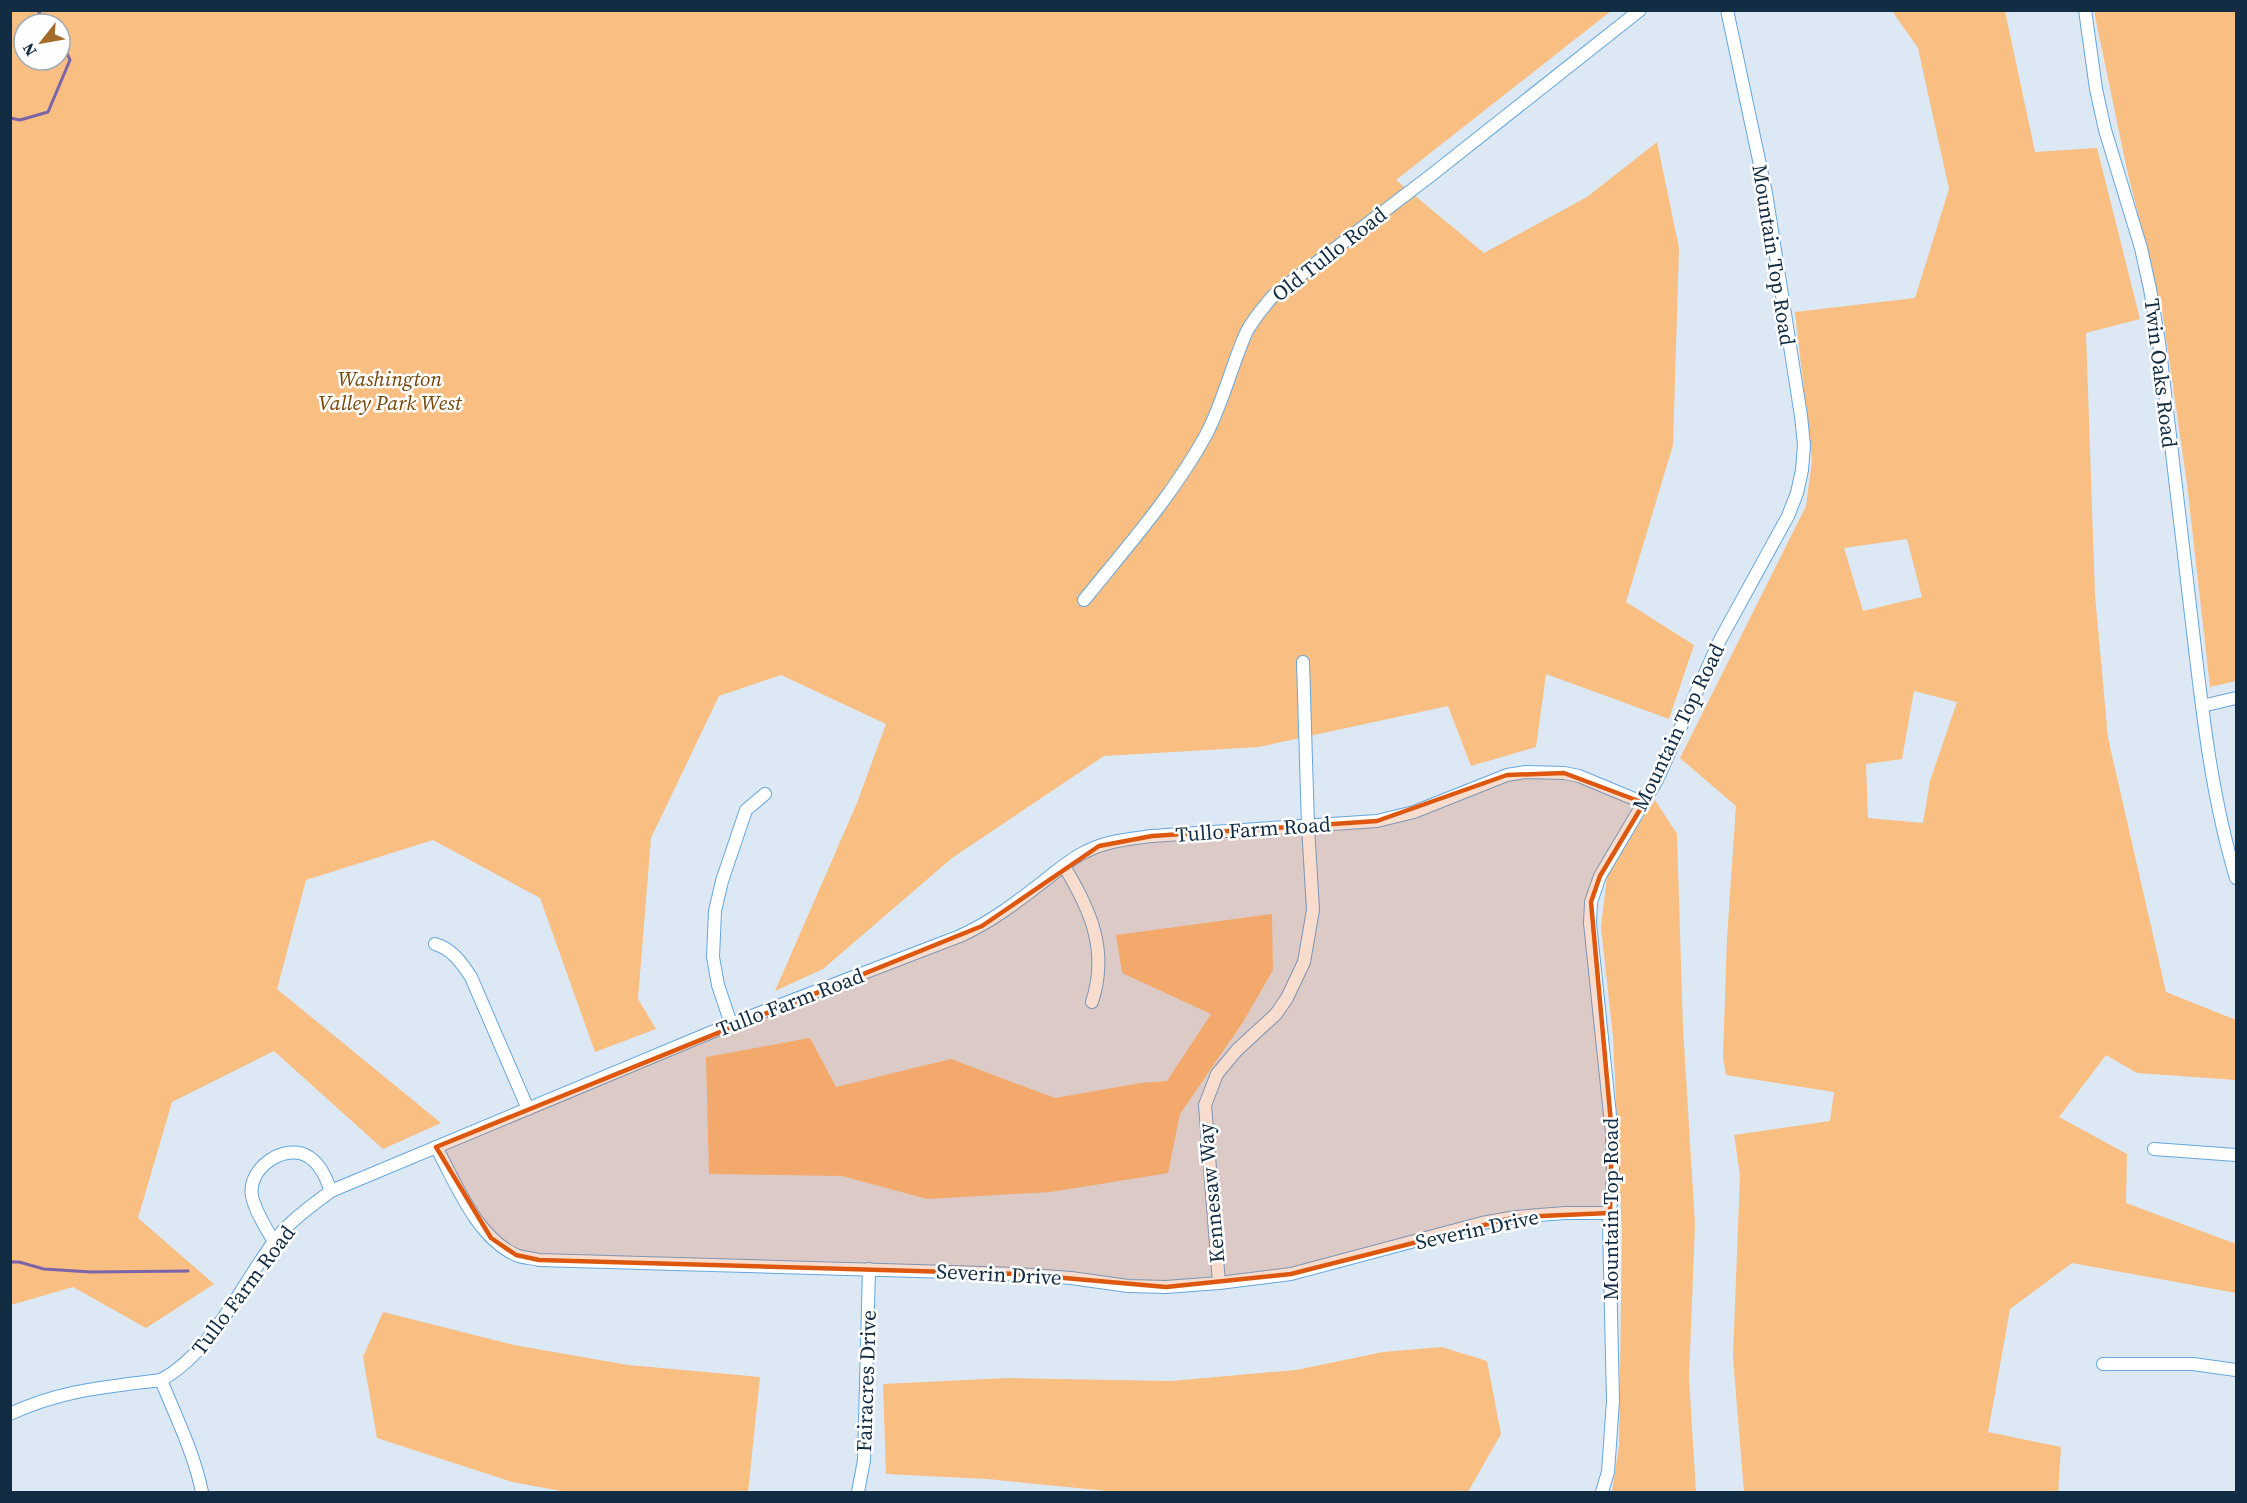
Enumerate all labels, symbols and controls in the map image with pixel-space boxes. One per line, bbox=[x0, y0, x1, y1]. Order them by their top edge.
north arrow bbox=[12, 12, 72, 72]
text: N bbox=[17, 39, 42, 60]
street label: Mountain Top Road bbox=[1745, 162, 1803, 348]
street label: Old Tullo Road bbox=[1266, 200, 1393, 308]
street label: Twin Oaks Road bbox=[2137, 297, 2185, 449]
park label: Washington Valley Park West bbox=[318, 364, 463, 417]
street label: Mountain Top Road bbox=[1625, 638, 1731, 816]
street label: Tullo Farm Road bbox=[1174, 809, 1332, 849]
street label: Tullo Farm Road bbox=[712, 961, 868, 1043]
street label: Mountain Top Road bbox=[1596, 1117, 1625, 1300]
street label: Kennesaw Way bbox=[1190, 1122, 1232, 1264]
street label: Severin Drive bbox=[1413, 1202, 1541, 1256]
street label: Tullo Farm Road bbox=[185, 1219, 301, 1361]
street label: Severin Drive bbox=[936, 1256, 1062, 1292]
street label: Fairacres Drive bbox=[849, 1310, 883, 1452]

